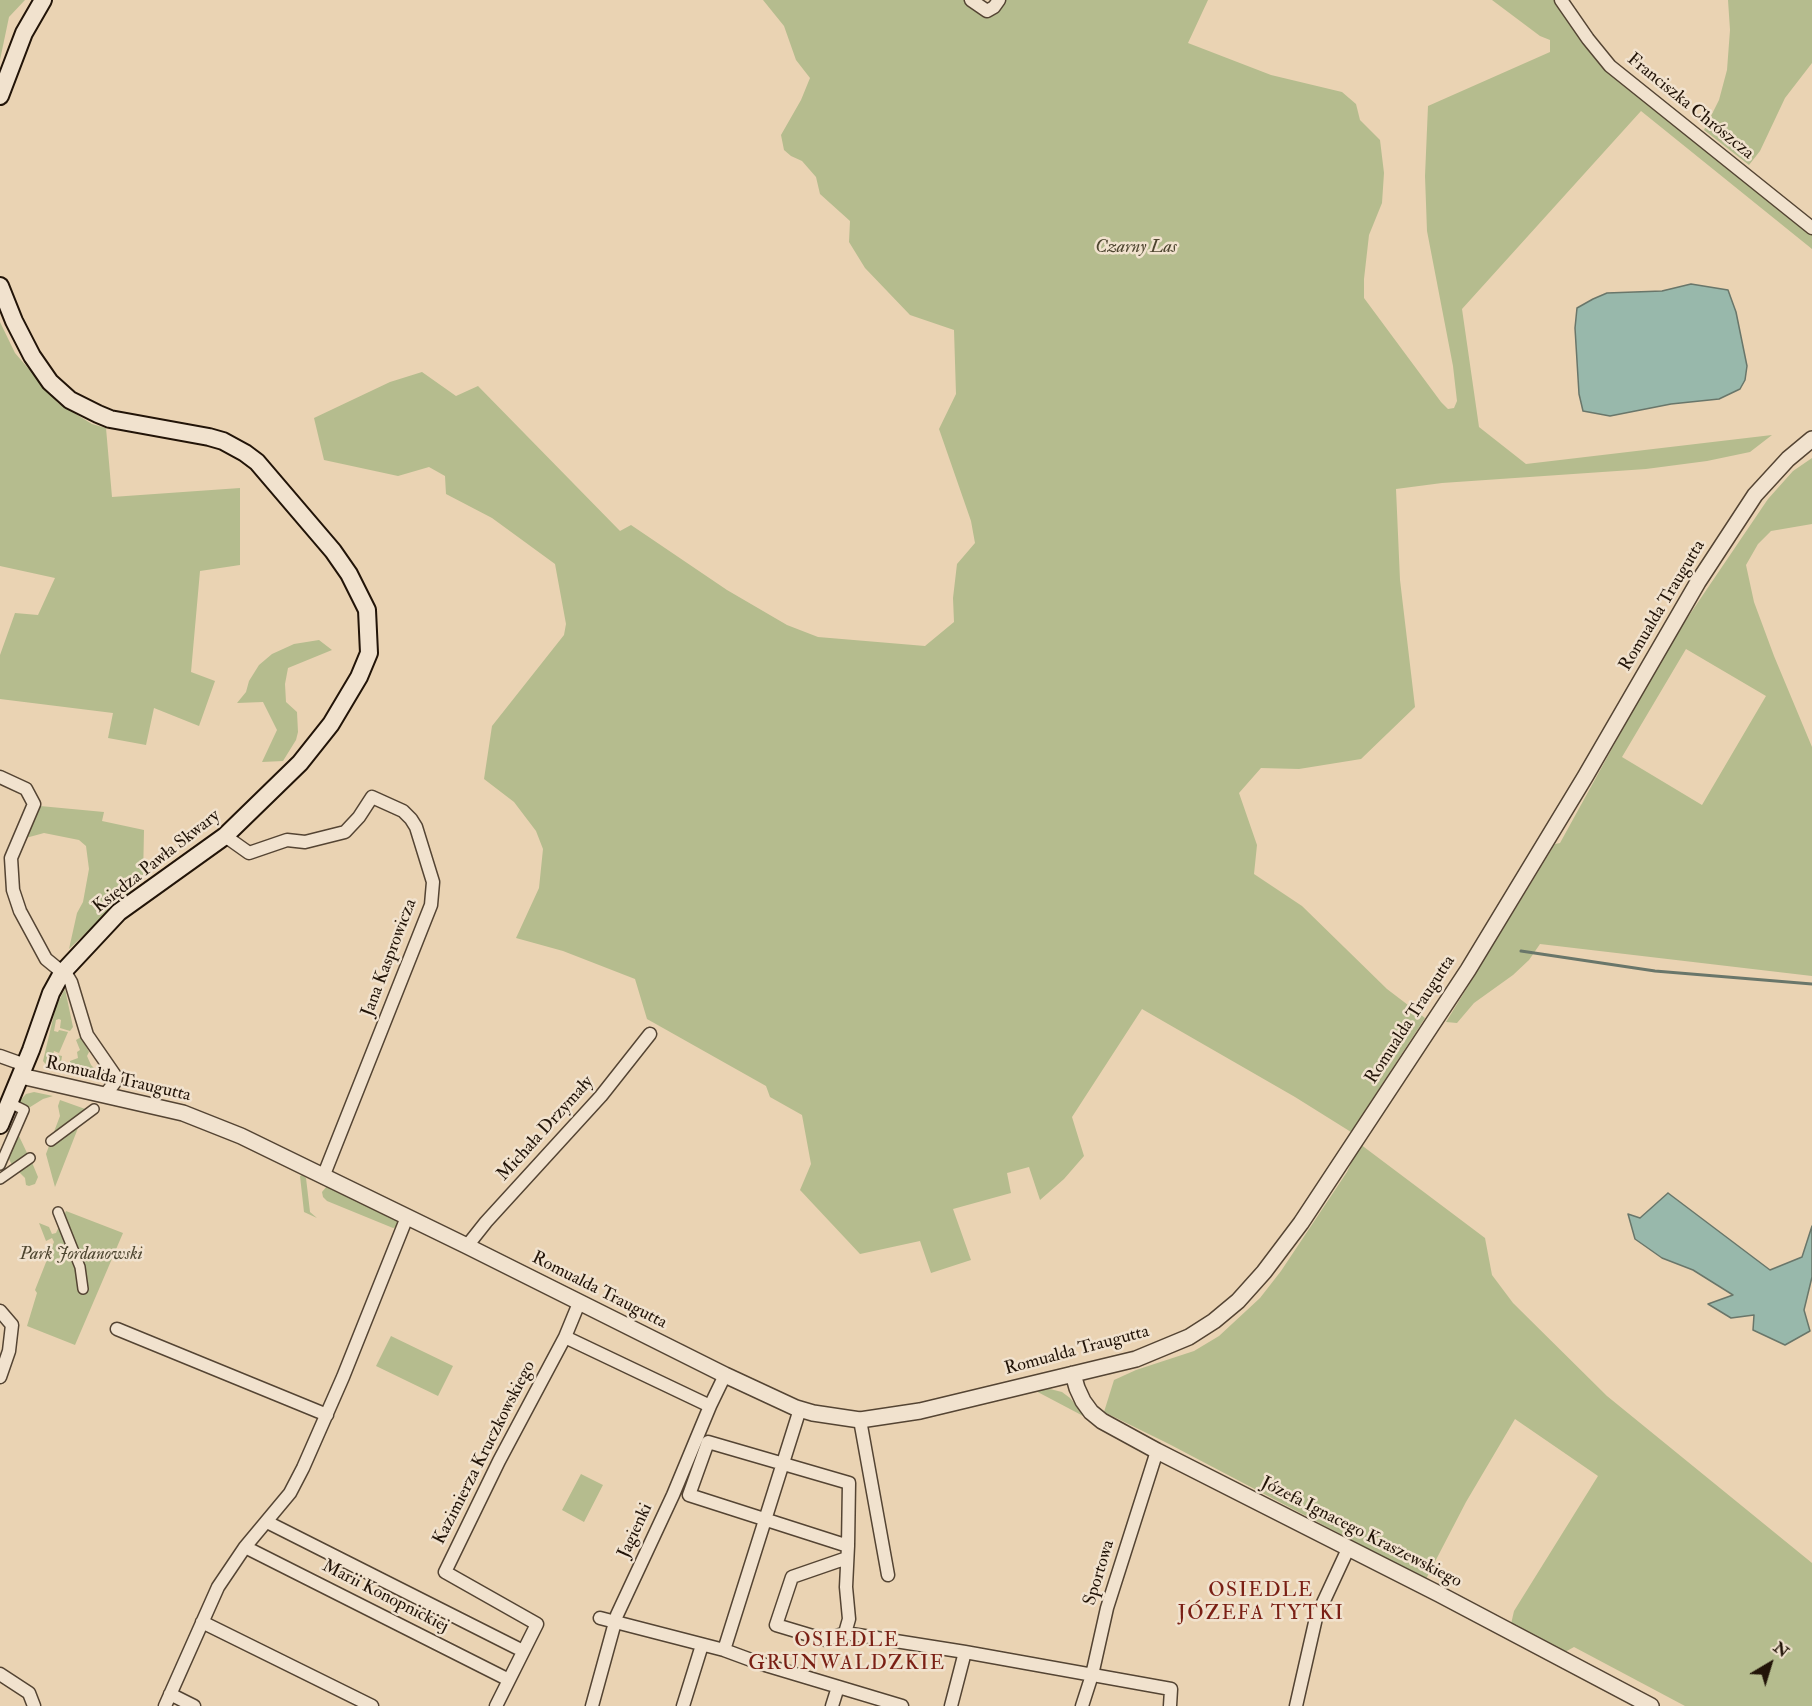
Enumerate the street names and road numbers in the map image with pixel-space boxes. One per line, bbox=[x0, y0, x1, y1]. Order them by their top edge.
street label: Franciszka Chrószcza bbox=[1622, 49, 1758, 165]
street label: Romualda Traugutta bbox=[1615, 537, 1711, 675]
street label: Księdza Pawła Skwary bbox=[89, 806, 225, 918]
street label: Jana Kasprowicza bbox=[358, 896, 422, 1020]
street label: Romualda Traugutta bbox=[1361, 952, 1461, 1088]
street label: Romualda Traugutta bbox=[43, 1053, 193, 1107]
street label: Michała Drzymały bbox=[493, 1072, 599, 1186]
street label: Romualda Traugutta bbox=[528, 1248, 670, 1334]
street label: Romualda Traugutta bbox=[1002, 1321, 1152, 1381]
street label: Kazimierza Kruczkowskiego bbox=[429, 1358, 541, 1548]
street label: Józefa Ignacego Kraszewskiego bbox=[1257, 1473, 1465, 1593]
street label: Jagienki bbox=[614, 1500, 658, 1562]
street label: Sportowa bbox=[1080, 1538, 1120, 1608]
street label: Marii Konopnickiej bbox=[318, 1556, 452, 1638]

